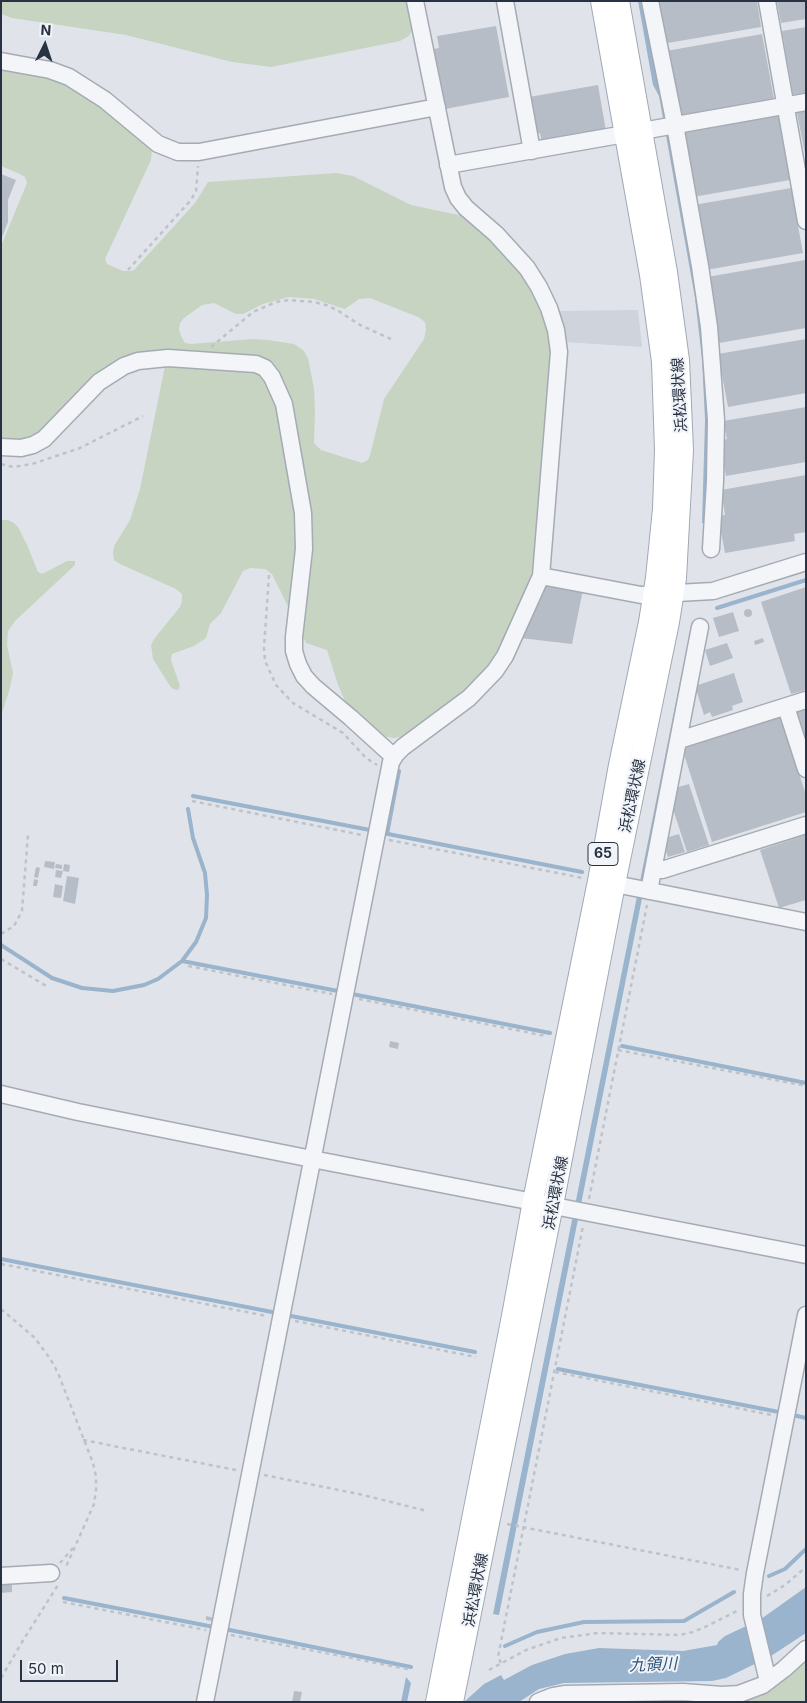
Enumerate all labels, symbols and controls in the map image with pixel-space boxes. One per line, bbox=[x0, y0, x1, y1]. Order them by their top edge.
north arrow bbox=[20, 20, 70, 70]
text: N bbox=[40, 21, 52, 38]
street label: 浜松環状線 bbox=[669, 357, 691, 433]
street label: 浜松環状線 bbox=[616, 757, 650, 835]
road number: 65 bbox=[588, 842, 618, 866]
street label: 浜松環状線 bbox=[540, 1154, 572, 1232]
street label: 浜松環状線 bbox=[460, 1551, 492, 1629]
scale bar bbox=[22, 1650, 120, 1682]
water label: 九領川 bbox=[629, 1655, 677, 1675]
text: 50 m bbox=[28, 1659, 64, 1678]

